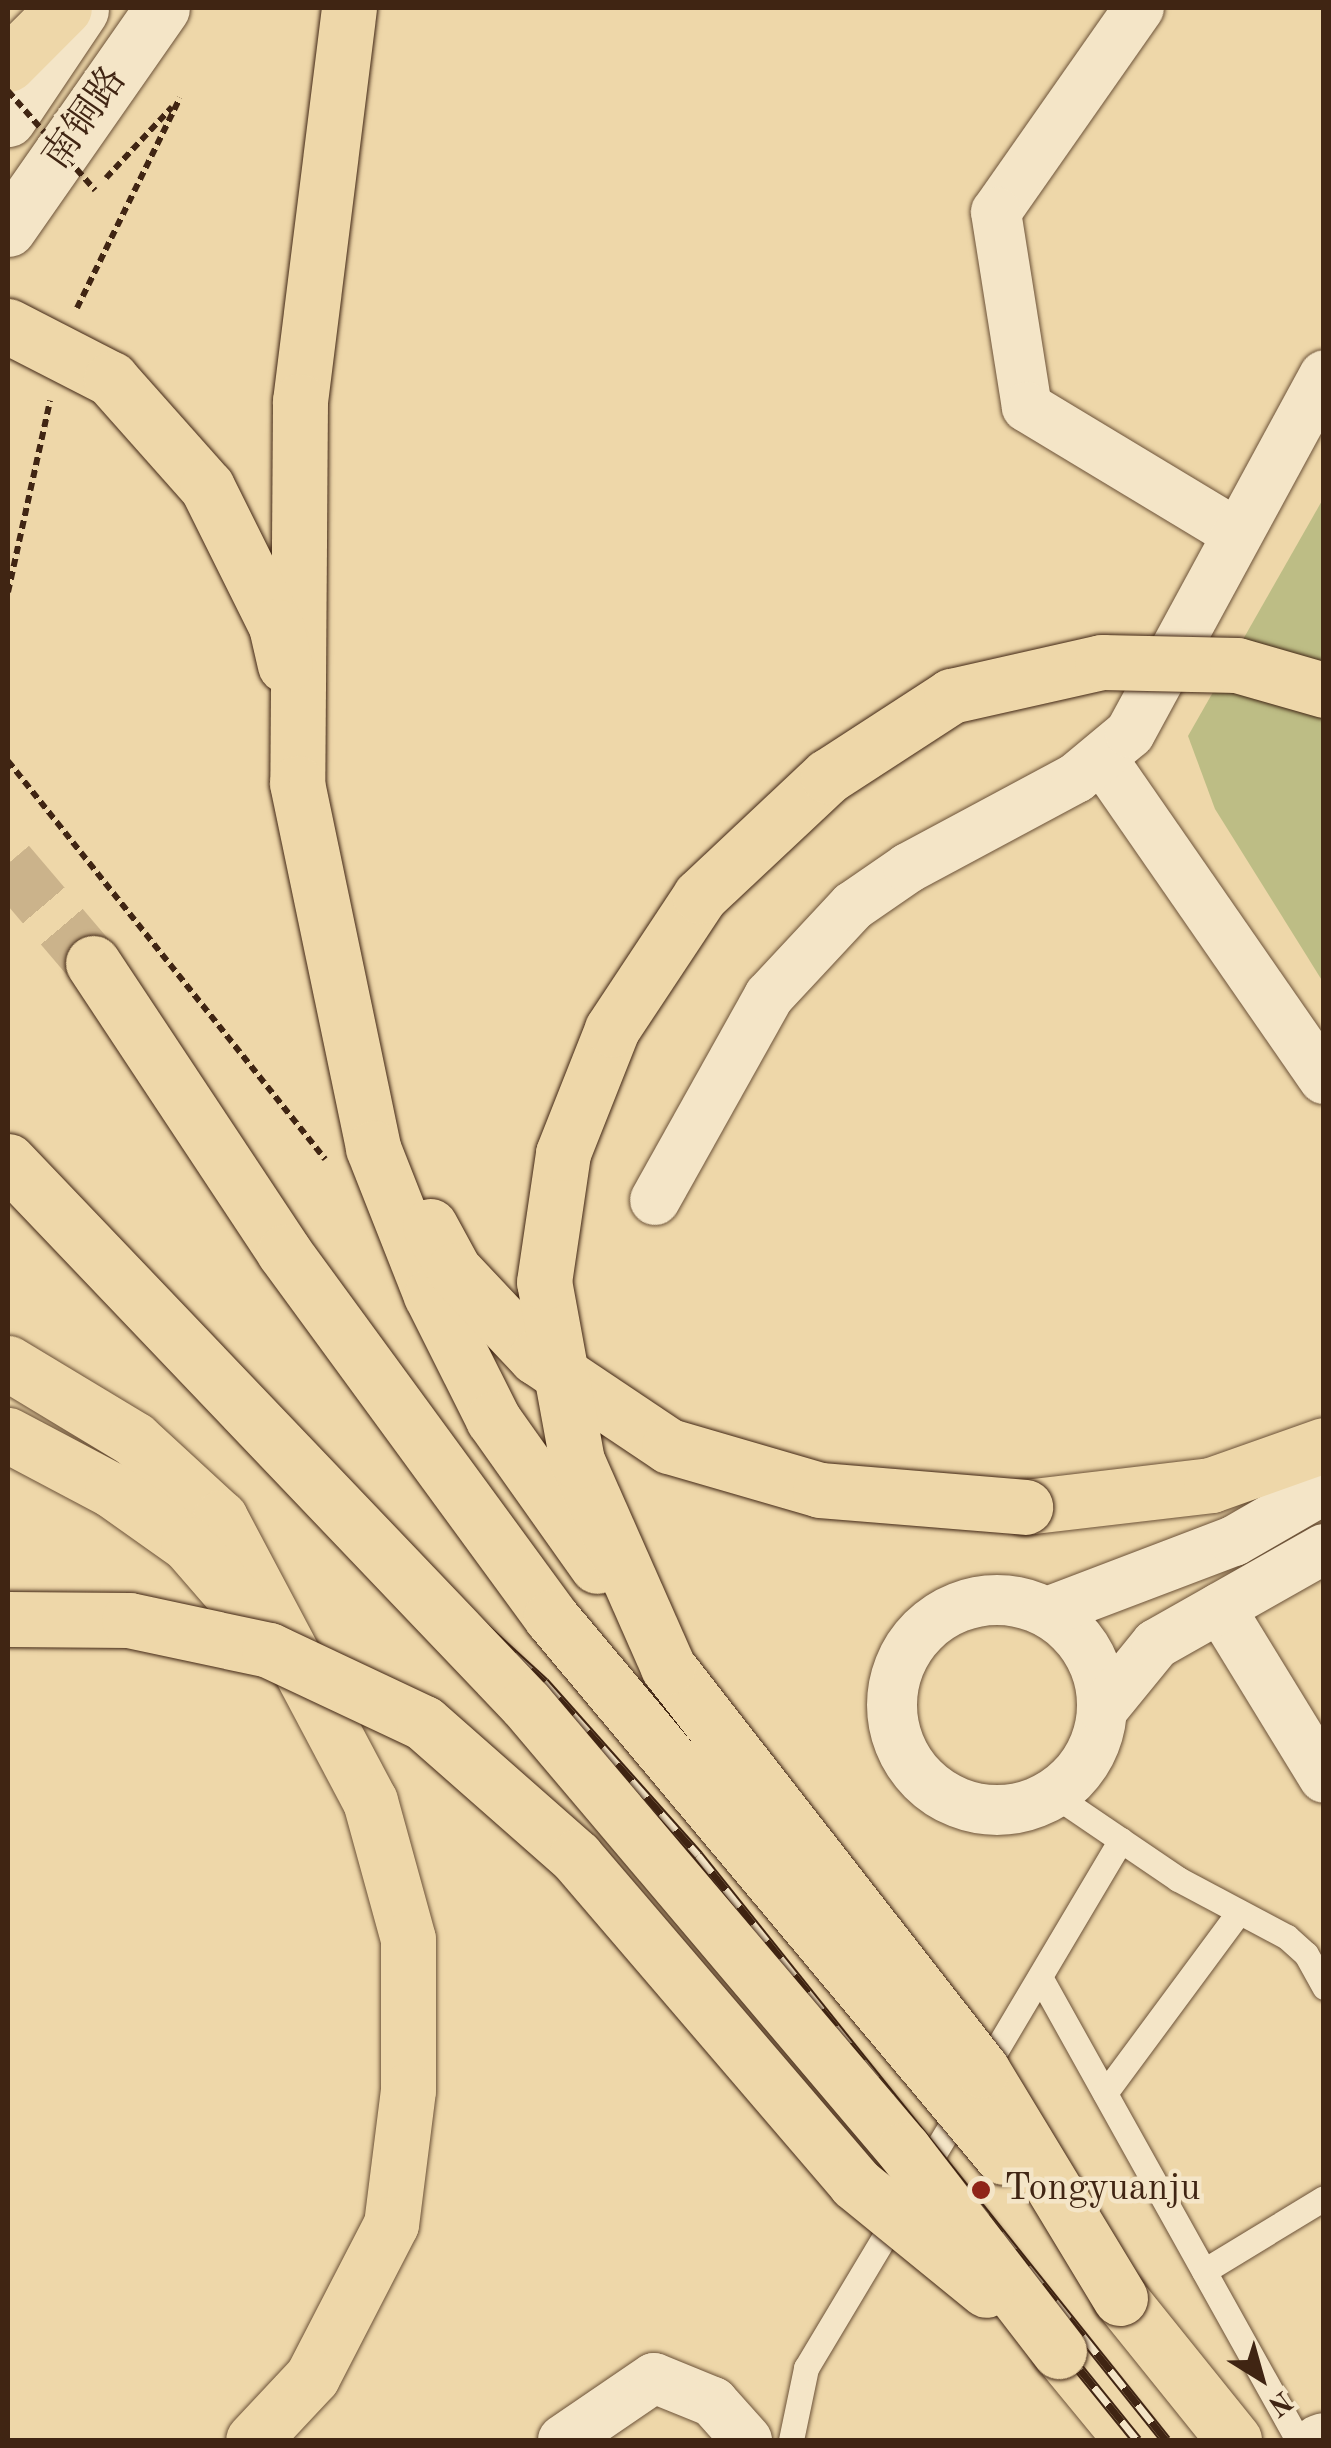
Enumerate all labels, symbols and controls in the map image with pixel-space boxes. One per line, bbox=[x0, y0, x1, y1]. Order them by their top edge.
street label: 南铜路 bbox=[35, 59, 137, 179]
place label: Tongyuanju bbox=[1004, 2167, 1201, 2213]
marker: Tongyuanju bbox=[968, 2177, 994, 2203]
north arrow bbox=[1211, 2328, 1311, 2428]
text: N bbox=[1262, 2384, 1296, 2420]

